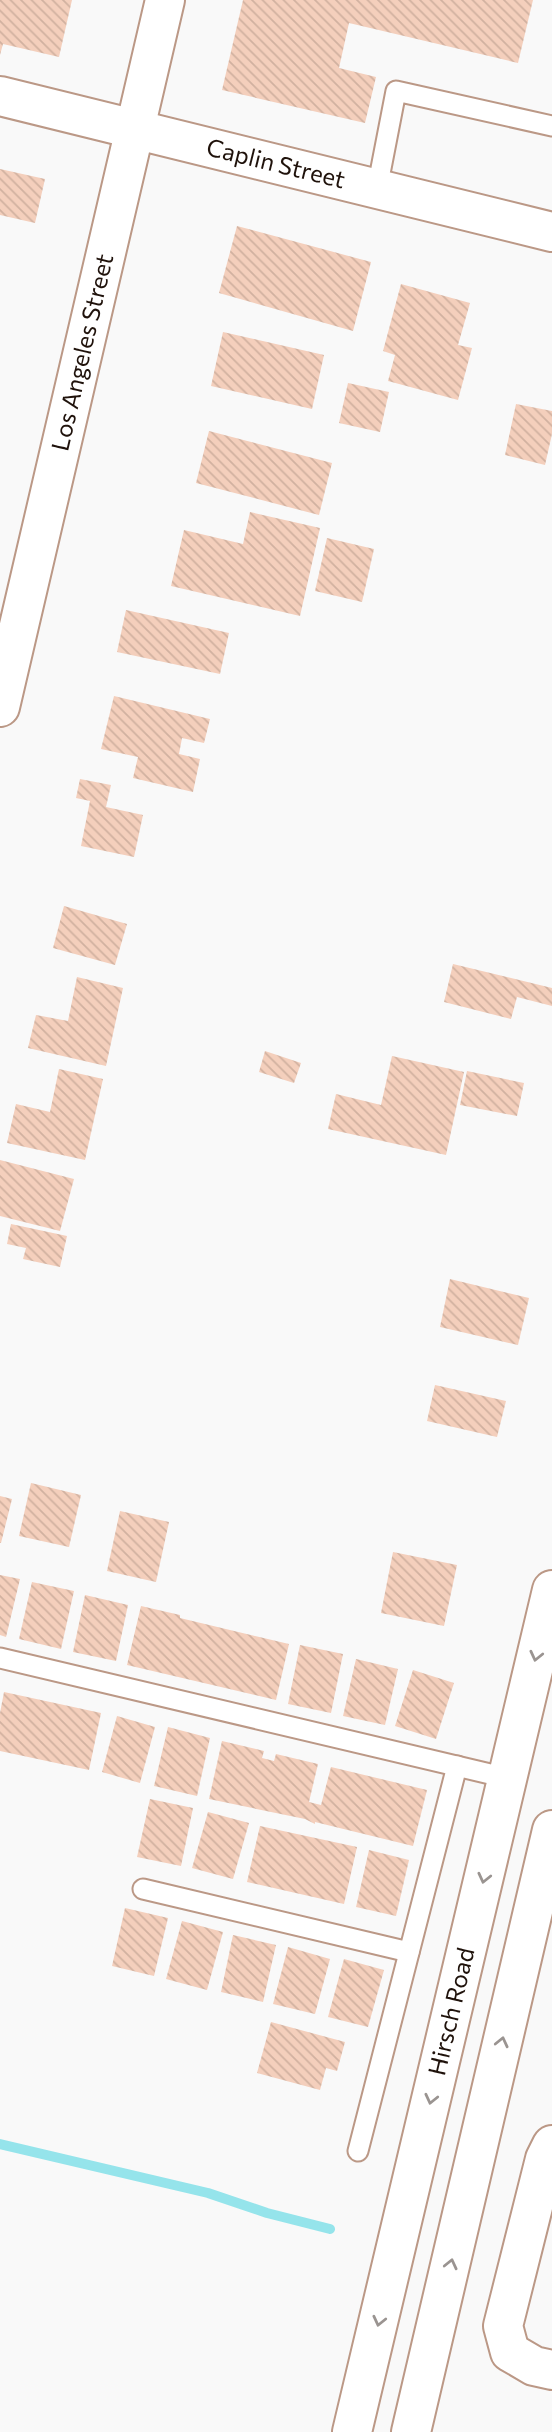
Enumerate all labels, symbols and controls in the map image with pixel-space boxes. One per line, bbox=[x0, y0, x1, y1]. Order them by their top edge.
street label: Caplin Street bbox=[204, 131, 349, 194]
street label: Los Angeles Street bbox=[44, 251, 118, 454]
one-way arrow bbox=[530, 1650, 544, 1662]
one-way arrow bbox=[478, 1872, 492, 1884]
street label: Hirsch Road bbox=[421, 1944, 480, 2078]
one-way arrow bbox=[494, 2036, 509, 2048]
one-way arrow bbox=[425, 2093, 439, 2105]
one-way arrow bbox=[443, 2258, 457, 2270]
one-way arrow bbox=[373, 2314, 387, 2326]

